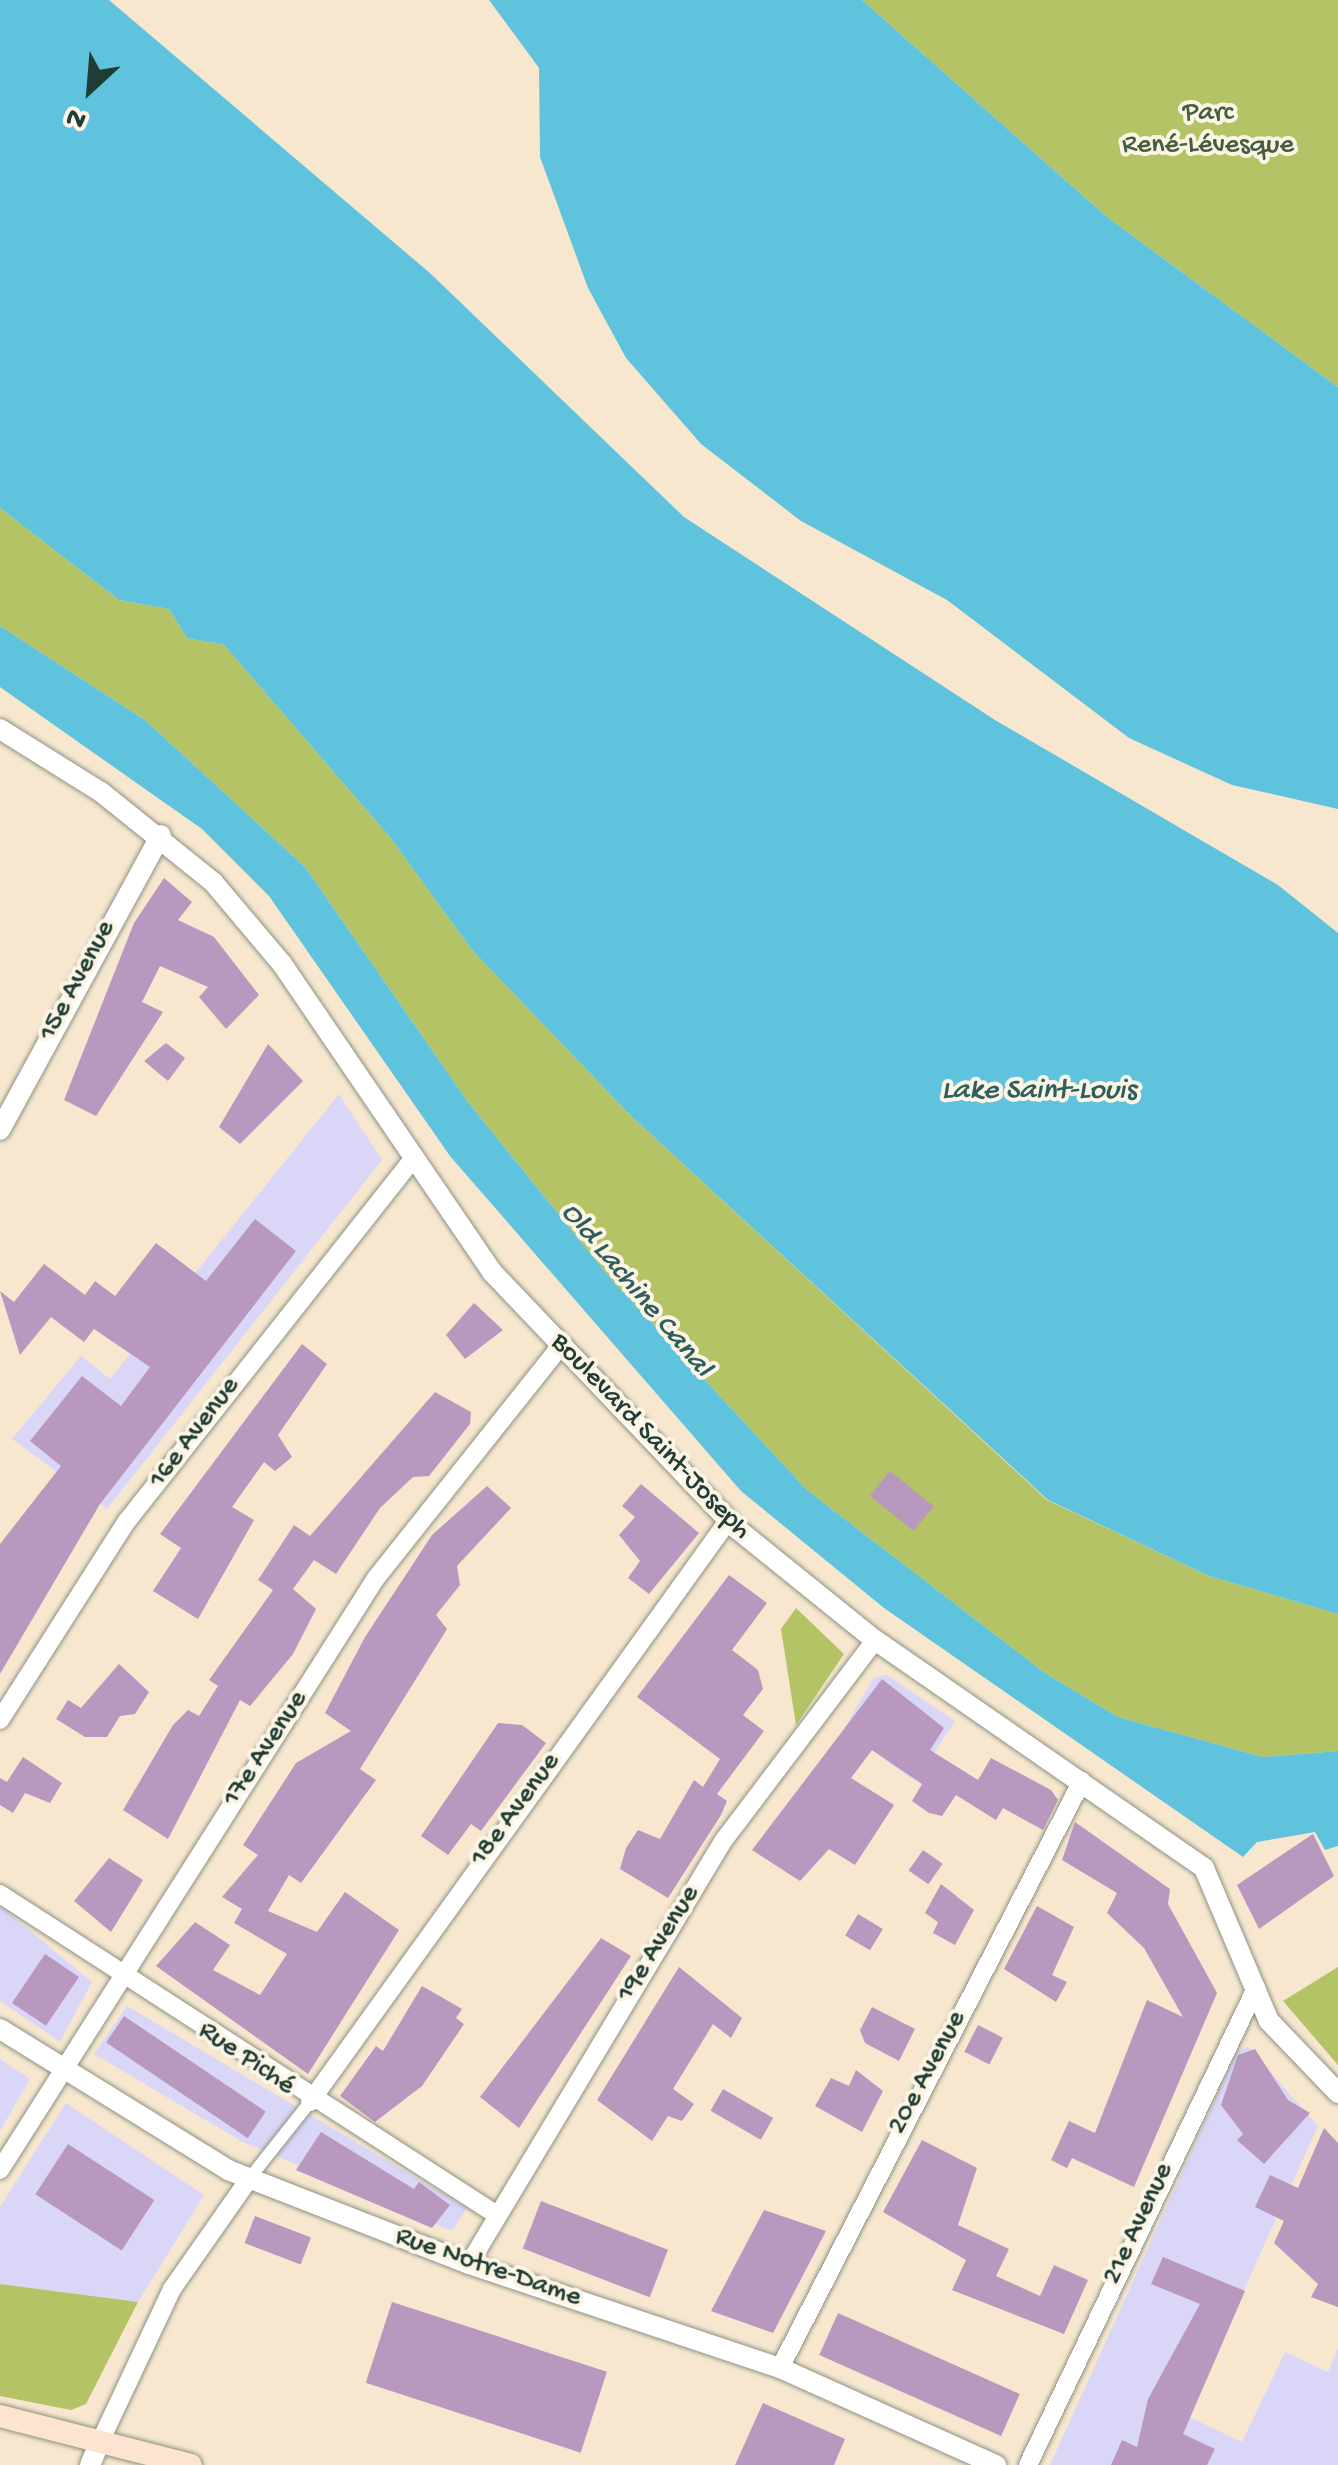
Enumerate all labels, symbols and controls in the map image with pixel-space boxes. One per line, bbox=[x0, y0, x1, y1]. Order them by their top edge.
north arrow bbox=[40, 40, 140, 140]
park label: Parc René-Lévesque bbox=[1122, 97, 1294, 163]
text: N bbox=[61, 99, 92, 136]
street label: 15e Avenue bbox=[32, 915, 124, 1047]
water label: Lake Saint-Louis bbox=[942, 1074, 1136, 1110]
water label: Old Lachine Canal bbox=[551, 1196, 719, 1386]
street label: Boulevard Saint-Joseph bbox=[543, 1327, 757, 1547]
street label: 16e Avenue bbox=[142, 1371, 248, 1495]
street label: 17e Avenue bbox=[216, 1685, 316, 1813]
street label: 18e Avenue bbox=[464, 1747, 568, 1873]
street label: 19e Avenue bbox=[610, 1880, 708, 2008]
street label: 20e Avenue bbox=[881, 2006, 975, 2140]
street label: Rue Piché bbox=[191, 2014, 301, 2104]
street label: 21e Avenue bbox=[1096, 2158, 1182, 2290]
street label: Rue Notre-Dame bbox=[391, 2220, 585, 2316]

